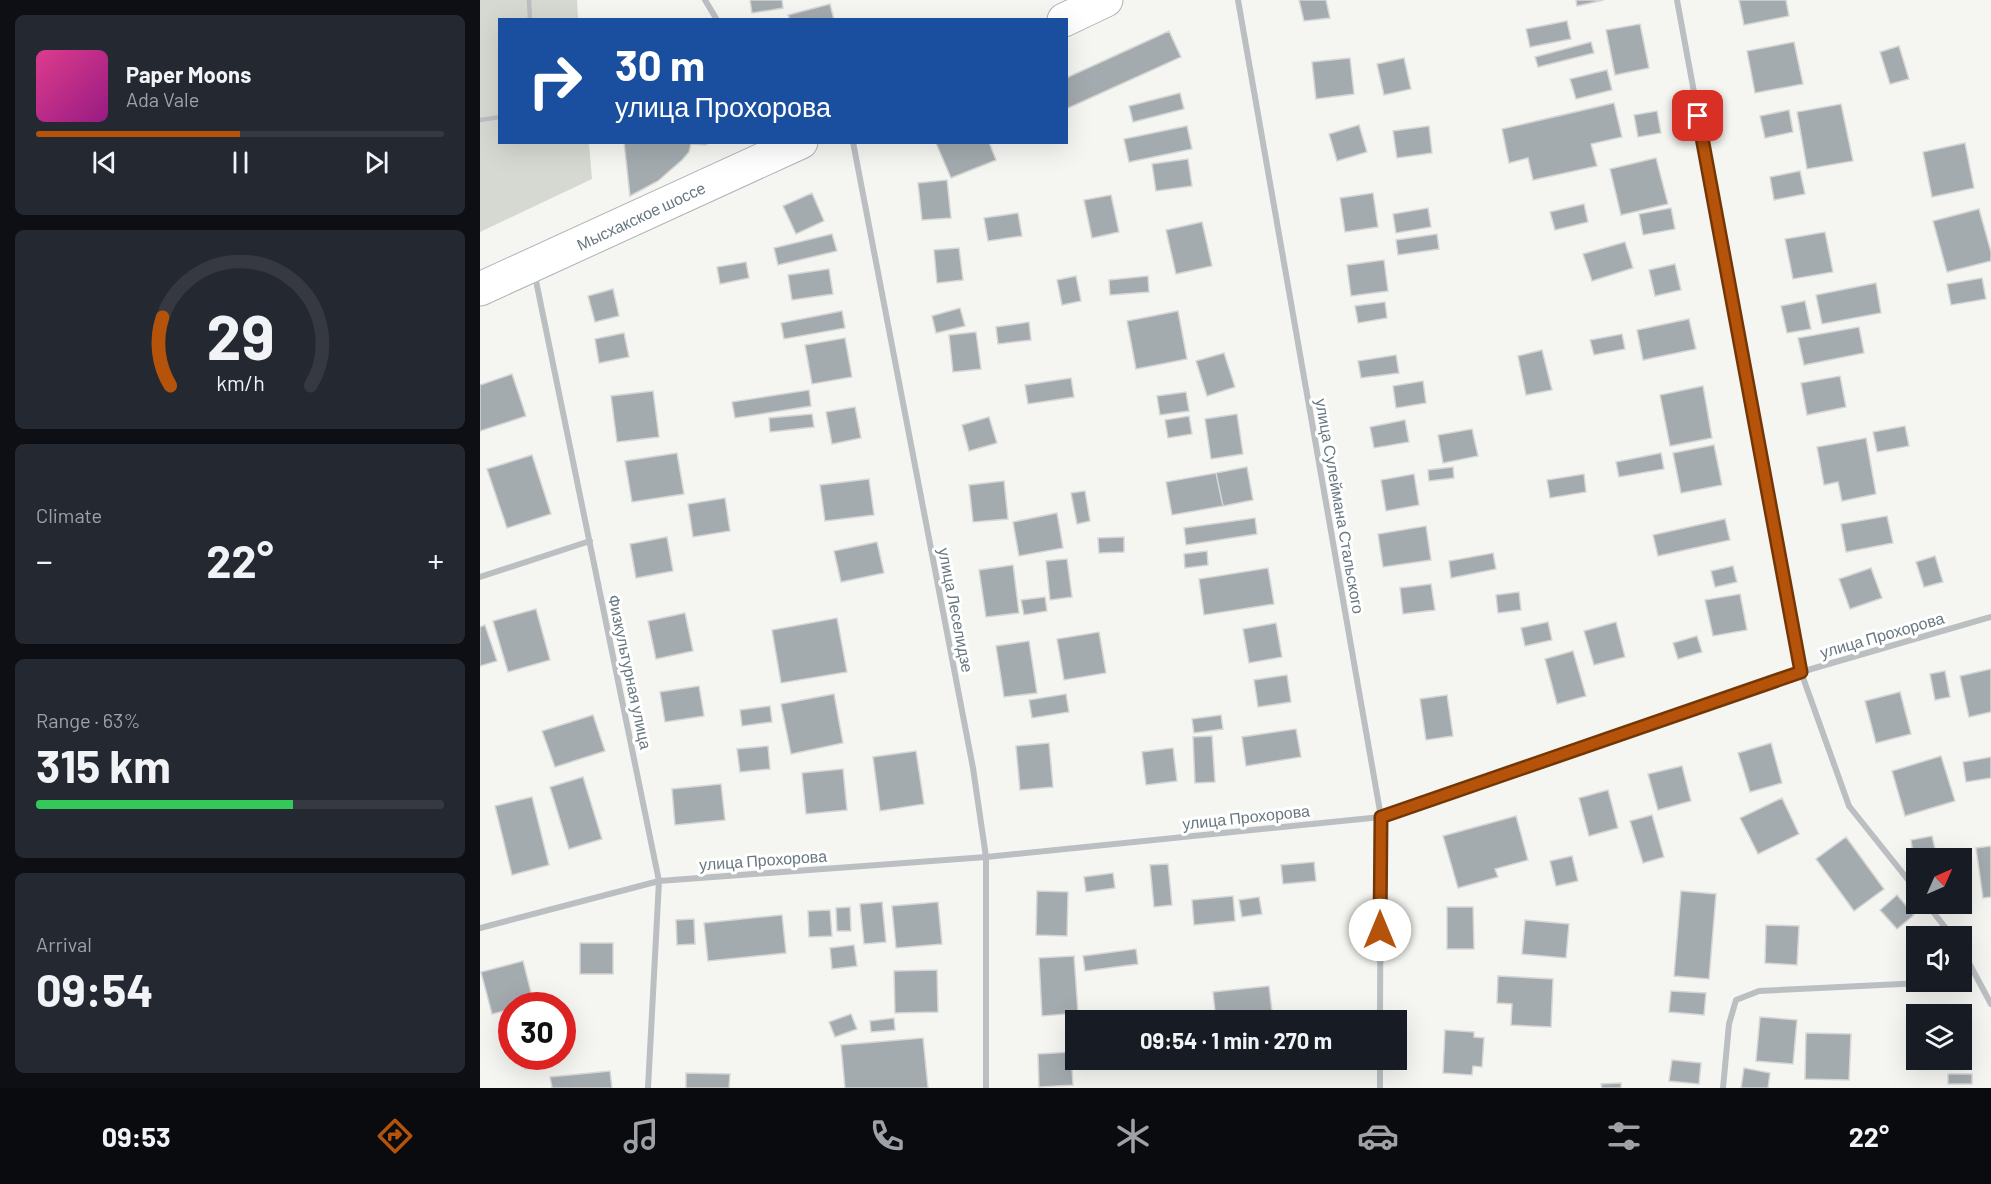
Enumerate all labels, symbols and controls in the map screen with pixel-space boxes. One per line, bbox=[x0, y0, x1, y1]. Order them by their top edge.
text: 30 m bbox=[615, 39, 705, 89]
icon: right bbox=[516, 42, 594, 120]
text: Paper Moons bbox=[126, 61, 251, 87]
text: Ada Vale bbox=[126, 87, 199, 111]
text: улица Прохорова bbox=[615, 90, 831, 122]
pin bbox=[1672, 90, 1723, 141]
icon: arrive bbox=[1681, 99, 1714, 132]
icon: previous bbox=[88, 146, 121, 179]
icon: pause bbox=[224, 146, 257, 179]
icon: next bbox=[360, 146, 393, 179]
street label: Мысхакское шоссе bbox=[574, 177, 708, 254]
text: 29 bbox=[206, 299, 274, 373]
text: km/h bbox=[216, 371, 264, 396]
street label: улица Сулеймана Стальского bbox=[1312, 397, 1369, 615]
text: Climate bbox=[36, 503, 102, 527]
text: 22° bbox=[206, 533, 274, 587]
text: − bbox=[36, 540, 53, 580]
text: + bbox=[427, 540, 444, 580]
street label: улица Леселидзе bbox=[935, 546, 978, 674]
street label: Физкультурная улица bbox=[605, 593, 656, 751]
street label: улица Прохорова bbox=[1818, 608, 1946, 661]
text: Range · 63% bbox=[36, 708, 140, 732]
text: 315 km bbox=[36, 738, 171, 792]
street label: улица Прохорова bbox=[1181, 800, 1311, 833]
street label: улица Прохорова bbox=[698, 846, 828, 873]
north arrow bbox=[1906, 848, 1972, 914]
map controls bbox=[1906, 848, 1972, 1070]
position arrow bbox=[1348, 898, 1412, 962]
button: sound bbox=[1906, 926, 1972, 992]
text: Arrival bbox=[36, 932, 92, 956]
text: 09:54 bbox=[36, 962, 153, 1016]
speed limit sign: 30 bbox=[498, 992, 576, 1070]
button: layers bbox=[1906, 1004, 1972, 1070]
text: 09:54 · 1 min · 270 m bbox=[1140, 1027, 1332, 1053]
icon: directions bbox=[374, 1115, 416, 1157]
icon: music bbox=[620, 1115, 662, 1157]
icon: phone bbox=[866, 1115, 908, 1157]
icon: climate bbox=[1112, 1115, 1154, 1157]
icon: car bbox=[1357, 1115, 1399, 1157]
icon: filters bbox=[1603, 1115, 1645, 1157]
text: 09:53 bbox=[102, 1120, 171, 1152]
text: 22° bbox=[1849, 1120, 1889, 1152]

